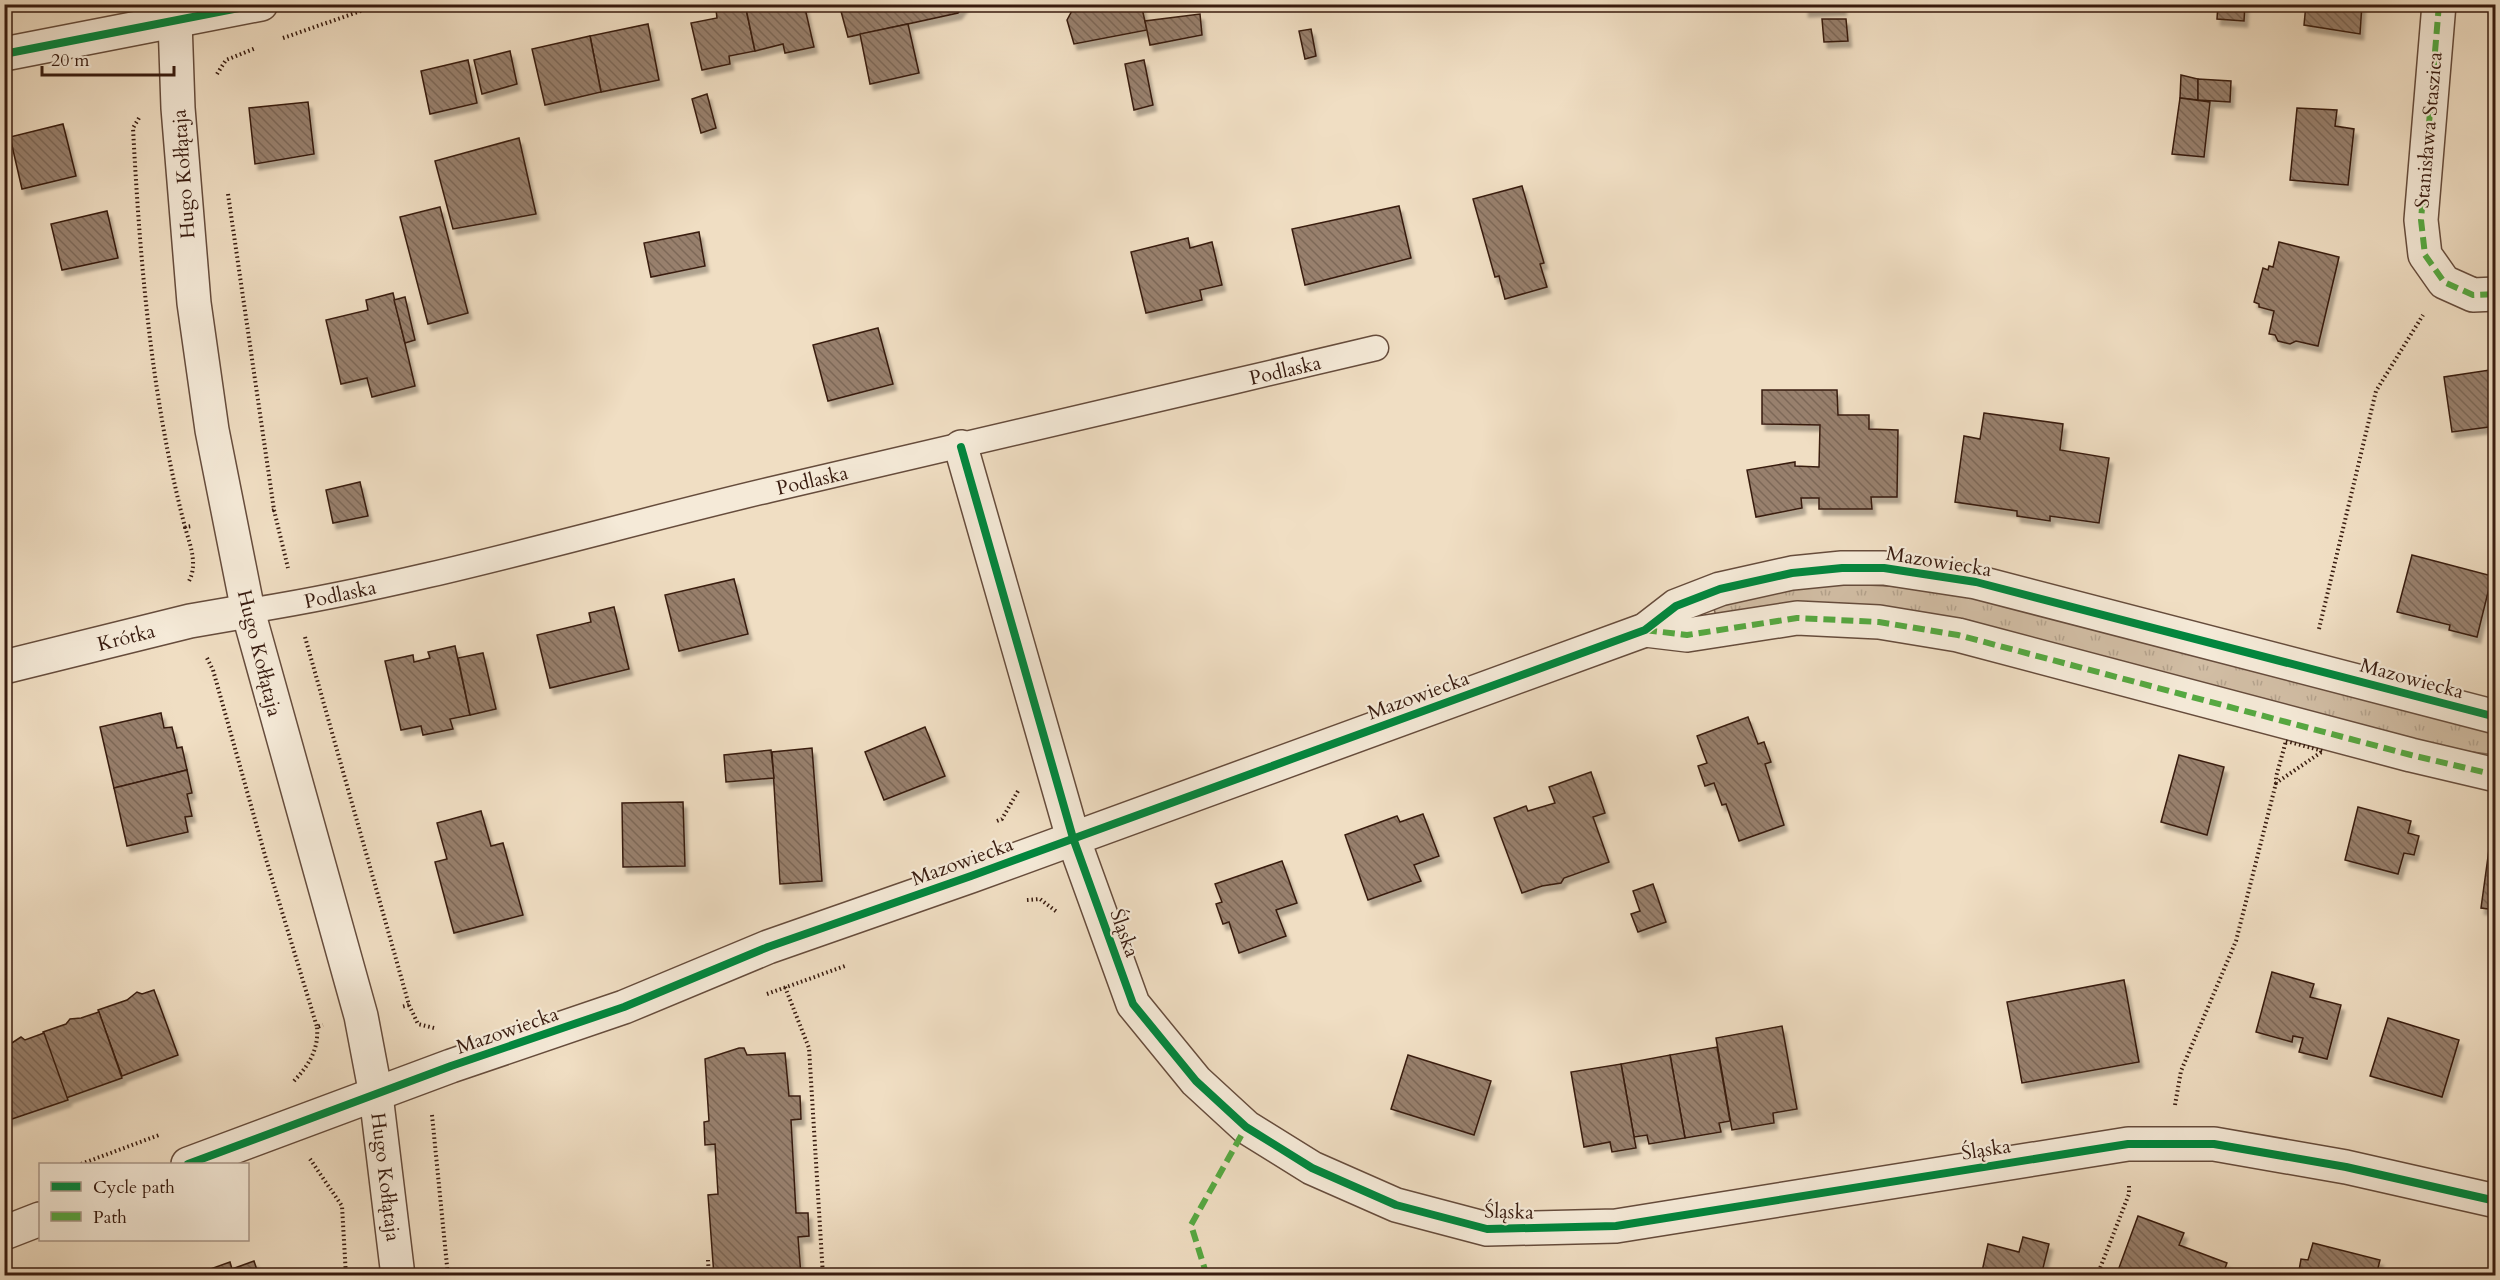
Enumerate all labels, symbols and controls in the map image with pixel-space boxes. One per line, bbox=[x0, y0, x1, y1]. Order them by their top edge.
scale bar bbox=[42, 39, 174, 77]
text: 20 m bbox=[51, 48, 90, 73]
street label: Stanisława Staszica bbox=[2408, 50, 2449, 209]
street label: Hugo Kołłątaja bbox=[165, 108, 201, 240]
street label: Podlaska bbox=[1246, 349, 1324, 392]
street label: Podlaska bbox=[773, 459, 851, 502]
street label: Mazowiecka bbox=[1884, 540, 1994, 583]
street label: Podlaska bbox=[302, 574, 379, 615]
street label: Hugo Kołłątaja bbox=[231, 587, 288, 720]
street label: Krótka bbox=[94, 617, 158, 658]
street label: Mazowiecka bbox=[2357, 652, 2467, 705]
street label: Mazowiecka bbox=[1364, 664, 1473, 726]
street label: Mazowiecka bbox=[908, 830, 1017, 892]
street label: Śląska bbox=[1103, 905, 1146, 961]
street label: Mazowiecka bbox=[452, 1000, 562, 1061]
street label: Hugo Kołłątaja bbox=[364, 1111, 407, 1243]
street label: Śląska bbox=[1959, 1132, 2013, 1167]
legend bbox=[39, 1163, 249, 1241]
text: Cycle path bbox=[93, 1175, 175, 1200]
street label: Śląska bbox=[1484, 1197, 1535, 1226]
text: Path bbox=[93, 1205, 127, 1230]

